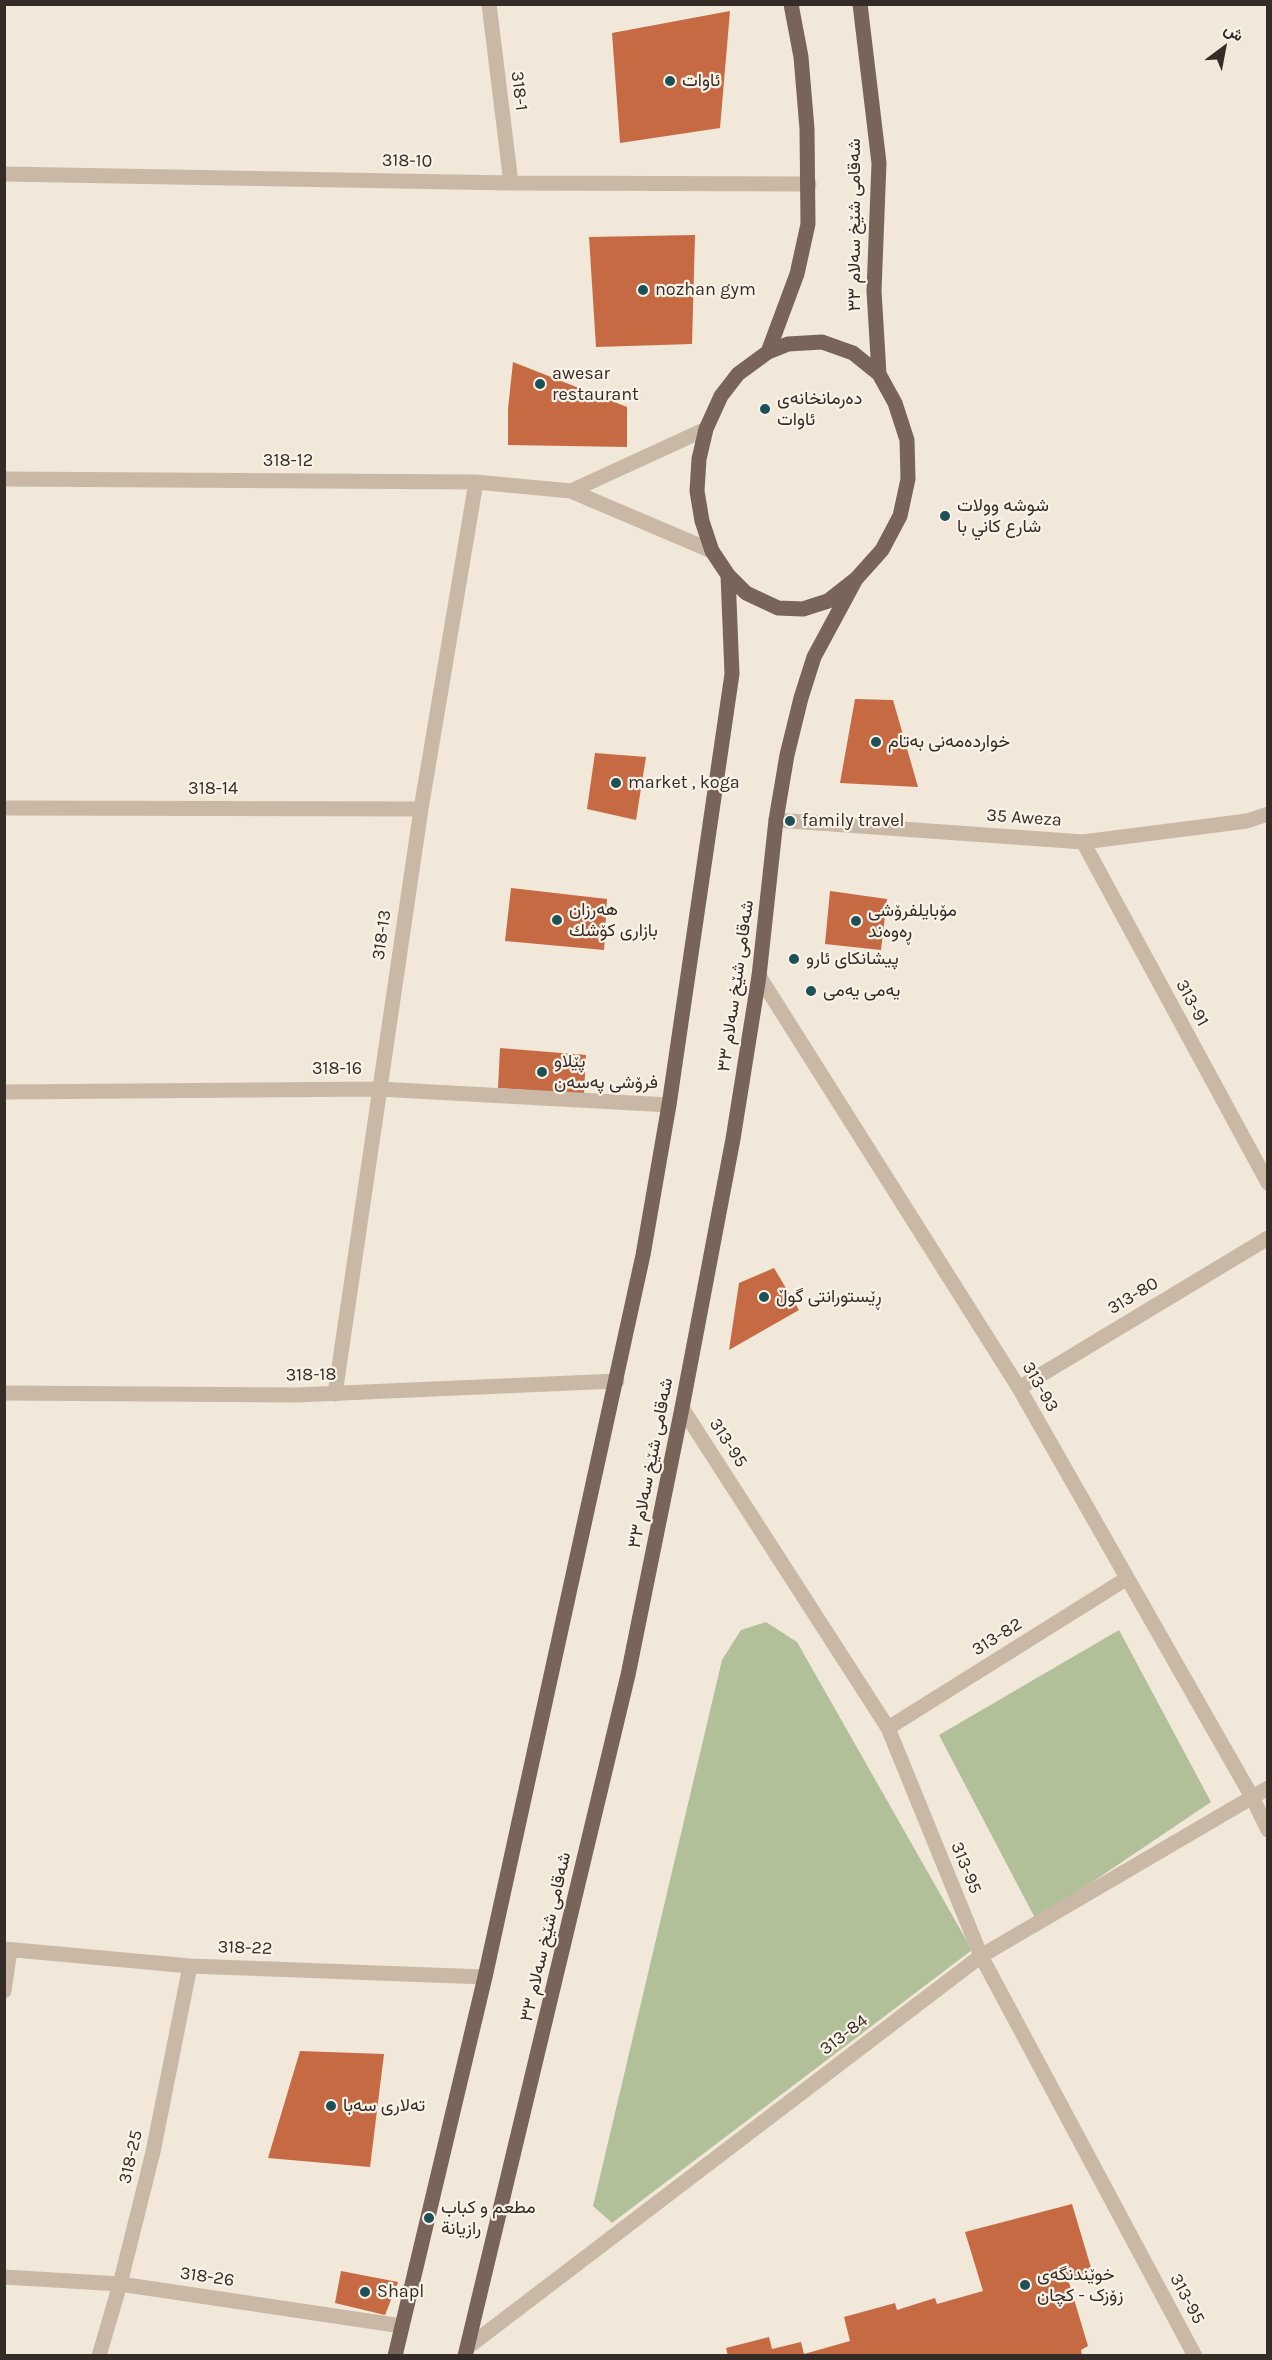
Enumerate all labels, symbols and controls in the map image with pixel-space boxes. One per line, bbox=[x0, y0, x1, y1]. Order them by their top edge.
north arrow bbox=[1194, 18, 1254, 78]
text: ش bbox=[1221, 19, 1247, 45]
street label: 318-1 bbox=[506, 70, 532, 112]
place label: ئاوات bbox=[682, 70, 720, 92]
marker: ئاوات bbox=[663, 74, 677, 88]
street label: شەقامی شێخ سەلام ٣٣ bbox=[844, 138, 866, 312]
street label: 318-10 bbox=[382, 150, 432, 172]
place label: nozhan gym bbox=[655, 279, 756, 301]
marker: nozhan gym bbox=[636, 283, 650, 297]
place label: awesar restaurant bbox=[552, 363, 639, 406]
marker: awesar restaurant bbox=[533, 377, 547, 391]
place label: دەرمانخانەی ئاوات bbox=[777, 388, 862, 430]
marker: دەرمانخانەی ئاوات bbox=[758, 402, 772, 416]
street label: 318-12 bbox=[263, 450, 313, 472]
place label: شوشه وولات شارع كاني با bbox=[957, 495, 1049, 538]
marker: شوشه وولات شارع كاني با bbox=[938, 509, 952, 523]
place label: خواردەمەنی بەتام bbox=[888, 731, 1010, 753]
marker: خواردەمەنی بەتام bbox=[869, 735, 883, 749]
place label: market , koga bbox=[628, 772, 740, 794]
marker: market , koga bbox=[609, 776, 623, 790]
street label: 318-14 bbox=[188, 778, 238, 800]
street label: 35 Aweza bbox=[985, 805, 1063, 831]
place label: family travel bbox=[802, 810, 904, 832]
marker: family travel bbox=[783, 814, 797, 828]
place label: هەرزان بازاری کۆشك bbox=[569, 899, 658, 942]
street label: شەقامی شێخ سەلام ٣٣ bbox=[713, 899, 759, 1073]
place label: مۆبایلفرۆشی ڕەوەند bbox=[868, 900, 957, 942]
street label: 318-13 bbox=[368, 909, 396, 961]
marker: هەرزان بازاری کۆشك bbox=[550, 913, 564, 927]
marker: مۆبایلفرۆشی ڕەوەند bbox=[849, 914, 863, 928]
place label: پیشانکای ئارو bbox=[806, 948, 899, 970]
marker: پیشانکای ئارو bbox=[787, 952, 801, 966]
street label: 313-91 bbox=[1171, 976, 1213, 1030]
place label: یەمی یەمی bbox=[823, 980, 900, 1002]
marker: یەمی یەمی bbox=[804, 984, 818, 998]
place label: پێلاو فرۆشی پەسەن bbox=[554, 1051, 658, 1094]
street label: 318-16 bbox=[312, 1058, 362, 1080]
marker: پێلاو فرۆشی پەسەن bbox=[535, 1065, 549, 1079]
street label: 313-80 bbox=[1104, 1273, 1162, 1319]
place label: ڕێستورانتی گوڵ bbox=[776, 1286, 882, 1308]
marker: ڕێستورانتی گوڵ bbox=[757, 1290, 771, 1304]
street label: 313-93 bbox=[1017, 1358, 1063, 1416]
street label: 318-18 bbox=[285, 1364, 337, 1386]
street label: شەقامی شێخ سەلام ٣٣ bbox=[624, 1376, 678, 1550]
street label: 313-95 bbox=[704, 1414, 752, 1472]
street label: 313-82 bbox=[968, 1613, 1026, 1661]
street label: 313-95 bbox=[946, 1839, 986, 1897]
street label: شەقامی شێخ سەلام ٣٣ bbox=[516, 1850, 576, 2024]
street label: 318-22 bbox=[217, 1936, 273, 1960]
street label: 313-84 bbox=[816, 2010, 872, 2060]
place label: تەلاری سەبا bbox=[343, 2095, 425, 2117]
marker: تەلاری سەبا bbox=[324, 2099, 338, 2113]
street label: 318-25 bbox=[114, 2128, 148, 2186]
place label: مطعم و كباب رازيانة bbox=[441, 2197, 536, 2240]
marker: مطعم و كباب رازيانة bbox=[422, 2211, 436, 2225]
street label: 318-26 bbox=[178, 2263, 236, 2291]
place label: خوێندنگەی زۆزک - کچان bbox=[1037, 2264, 1123, 2306]
street label: 313-95 bbox=[1165, 2270, 1209, 2328]
marker: خوێندنگەی زۆزک - کچان bbox=[1018, 2278, 1032, 2292]
place label: Shapl bbox=[377, 2281, 424, 2303]
marker: Shapl bbox=[358, 2285, 372, 2299]

